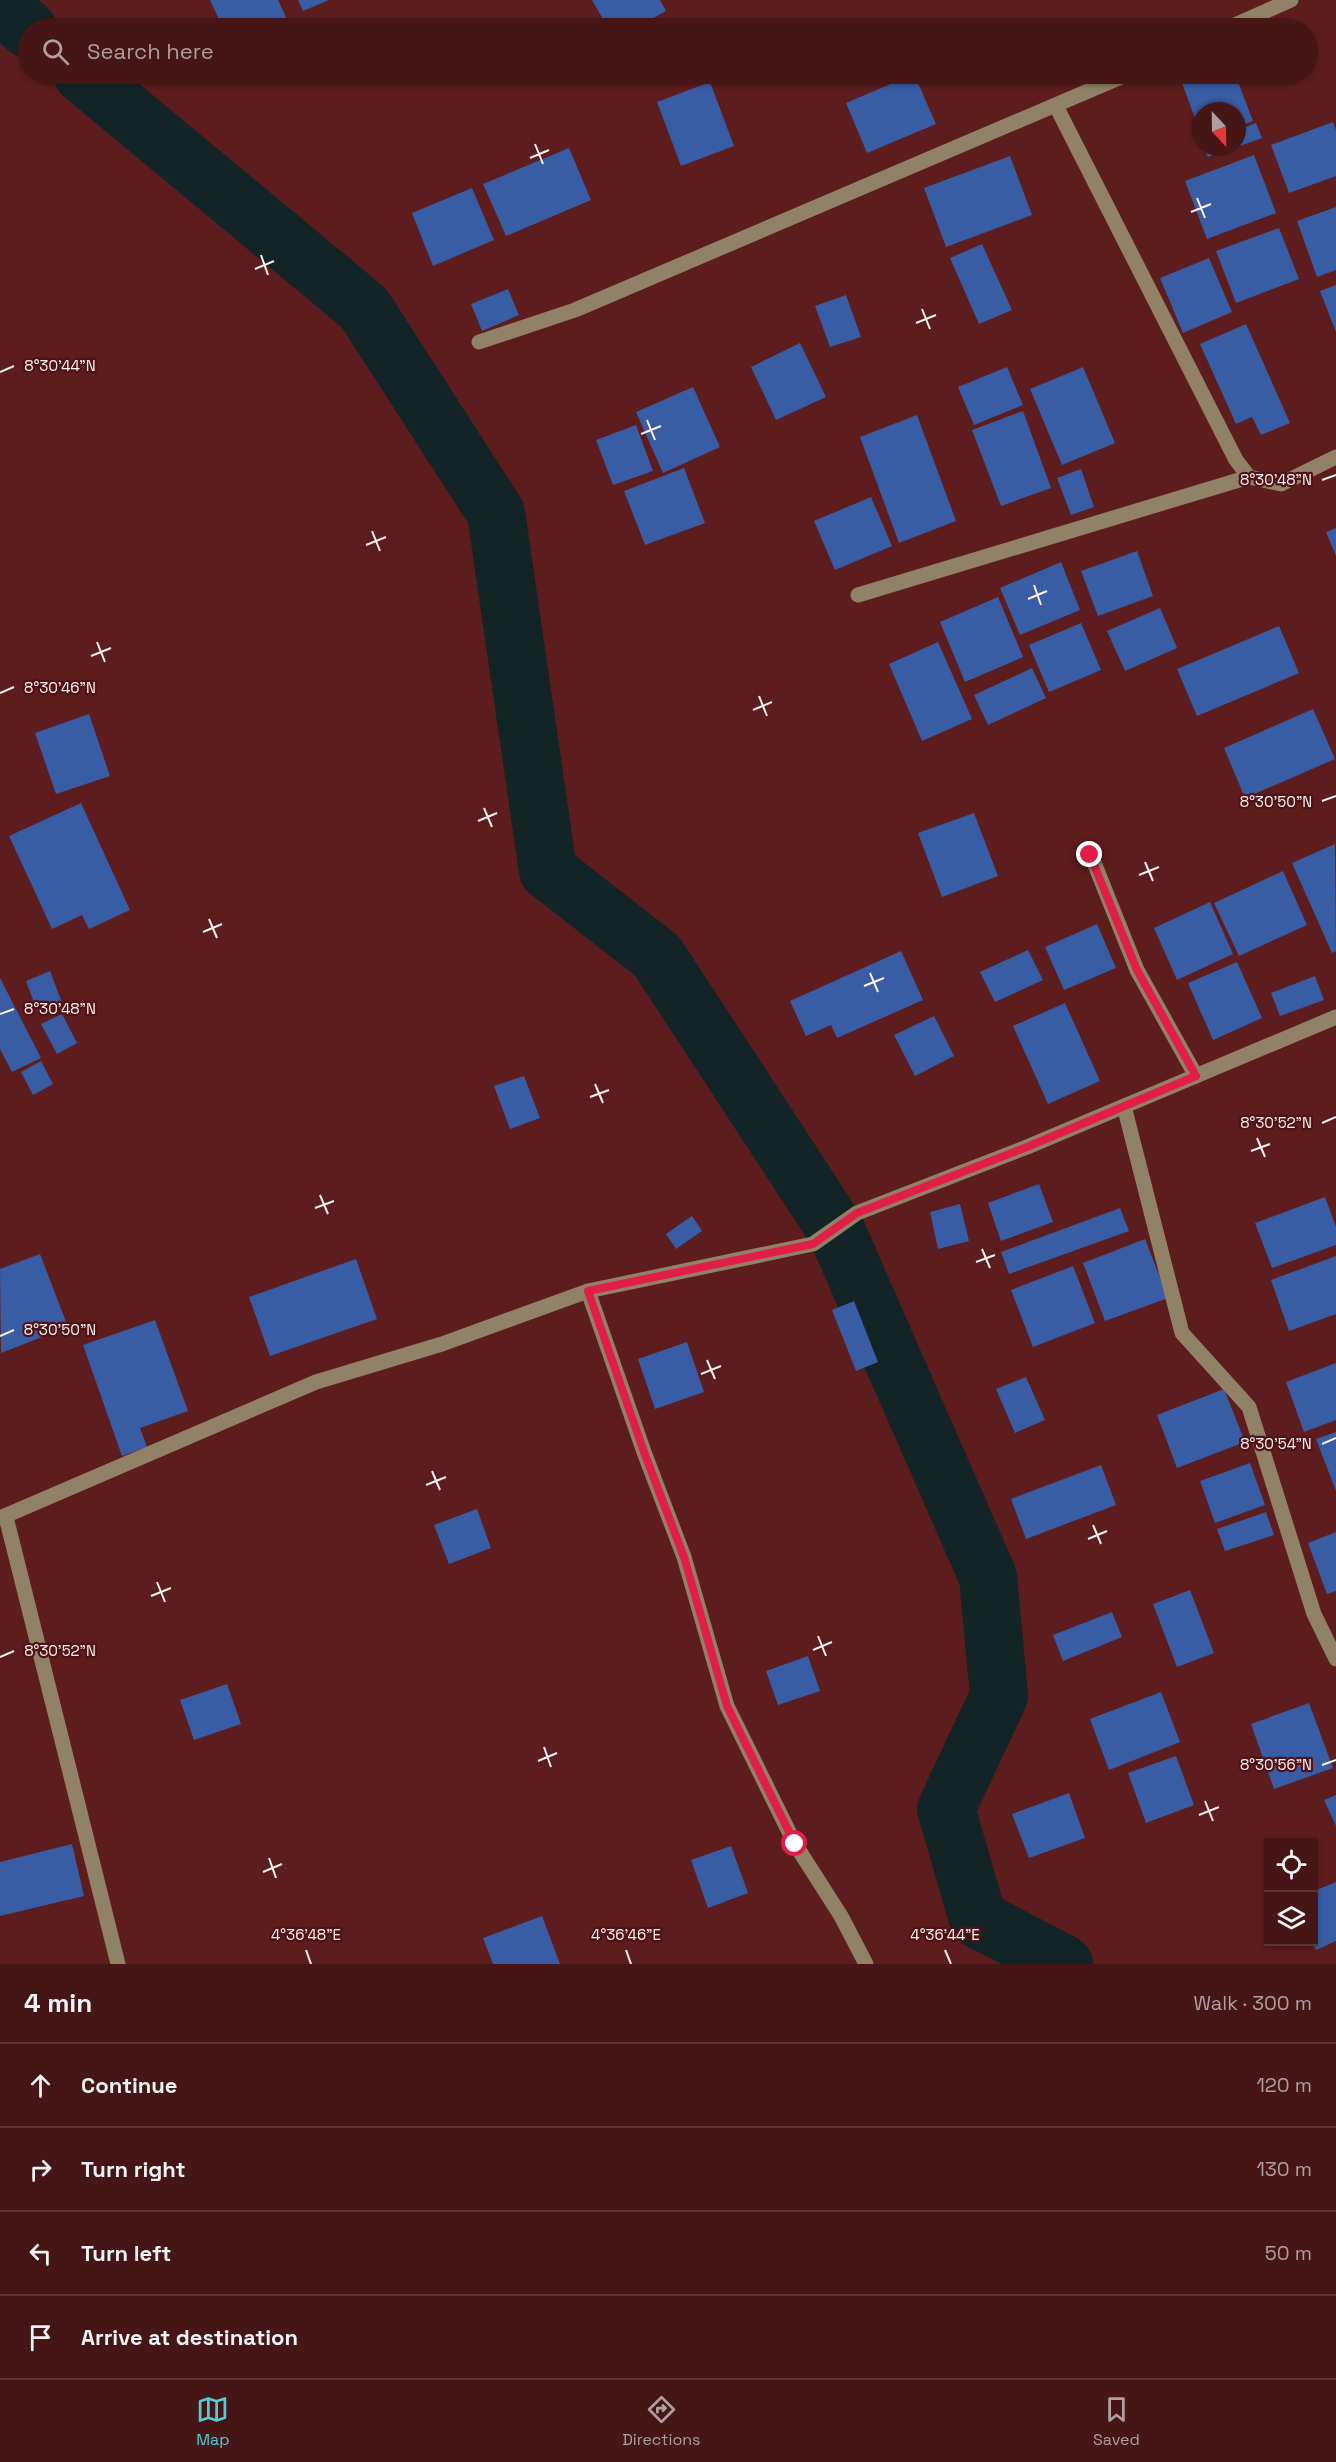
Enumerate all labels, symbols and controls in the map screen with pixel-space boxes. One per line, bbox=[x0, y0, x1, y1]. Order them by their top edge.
search box bbox=[18, 18, 1318, 84]
icon: search bbox=[39, 35, 72, 68]
text: Search here bbox=[87, 37, 214, 65]
north arrow bbox=[1192, 102, 1246, 156]
text: 8°30'44"N bbox=[24, 356, 96, 375]
text: 8°30'48"N bbox=[1240, 470, 1312, 489]
text: 8°30'46"N bbox=[24, 678, 96, 697]
text: 8°30'50"N bbox=[1240, 792, 1312, 811]
route end bbox=[1076, 841, 1102, 867]
text: 8°30'48"N bbox=[24, 999, 96, 1018]
text: 8°30'52"N bbox=[1240, 1113, 1312, 1132]
text: 8°30'50"N bbox=[24, 1320, 96, 1339]
text: 8°30'54"N bbox=[1240, 1434, 1312, 1453]
text: 8°30'52"N bbox=[24, 1641, 96, 1660]
text: 8°30'56"N bbox=[1240, 1755, 1312, 1774]
route start bbox=[781, 1830, 807, 1856]
map controls bbox=[1264, 1838, 1318, 1946]
button: locate bbox=[1264, 1838, 1318, 1892]
button: layers bbox=[1264, 1892, 1318, 1946]
text: 4°36'48"E bbox=[271, 1925, 341, 1944]
text: 4°36'46"E bbox=[591, 1925, 661, 1944]
text: 4°36'44"E bbox=[910, 1925, 980, 1944]
text: 4 min bbox=[24, 1986, 92, 2020]
text: Walk · 300 m bbox=[1193, 1990, 1312, 2016]
icon: ahead bbox=[24, 2069, 57, 2102]
text: Continue bbox=[81, 2071, 177, 2099]
text: 120 m bbox=[1256, 2072, 1312, 2098]
icon: right bbox=[24, 2153, 57, 2186]
text: Turn right bbox=[81, 2155, 186, 2183]
text: 130 m bbox=[1256, 2156, 1312, 2182]
icon: left bbox=[24, 2237, 57, 2270]
text: Turn left bbox=[81, 2239, 171, 2267]
text: 50 m bbox=[1265, 2240, 1312, 2266]
icon: arrive bbox=[24, 2321, 57, 2354]
text: Arrive at destination bbox=[81, 2323, 298, 2351]
tab: Map bbox=[196, 2393, 230, 2450]
tab: Directions bbox=[622, 2393, 701, 2450]
tab: Saved bbox=[1093, 2393, 1140, 2450]

